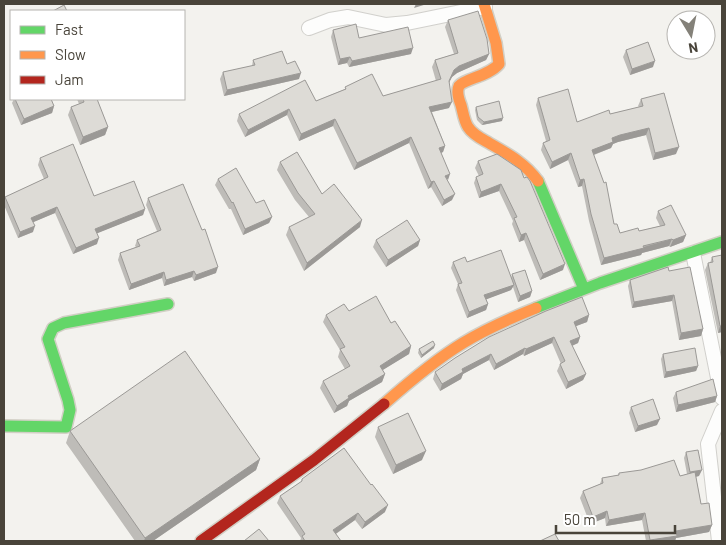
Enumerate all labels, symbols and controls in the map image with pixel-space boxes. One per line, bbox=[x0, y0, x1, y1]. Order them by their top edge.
legend bbox=[10, 10, 185, 100]
north arrow bbox=[666, 10, 716, 60]
text: Fast bbox=[55, 20, 83, 38]
text: N bbox=[687, 39, 699, 57]
text: Slow bbox=[55, 45, 86, 63]
text: Jam bbox=[55, 70, 84, 88]
scale bar bbox=[556, 502, 675, 534]
text: 50 m bbox=[564, 510, 596, 528]

